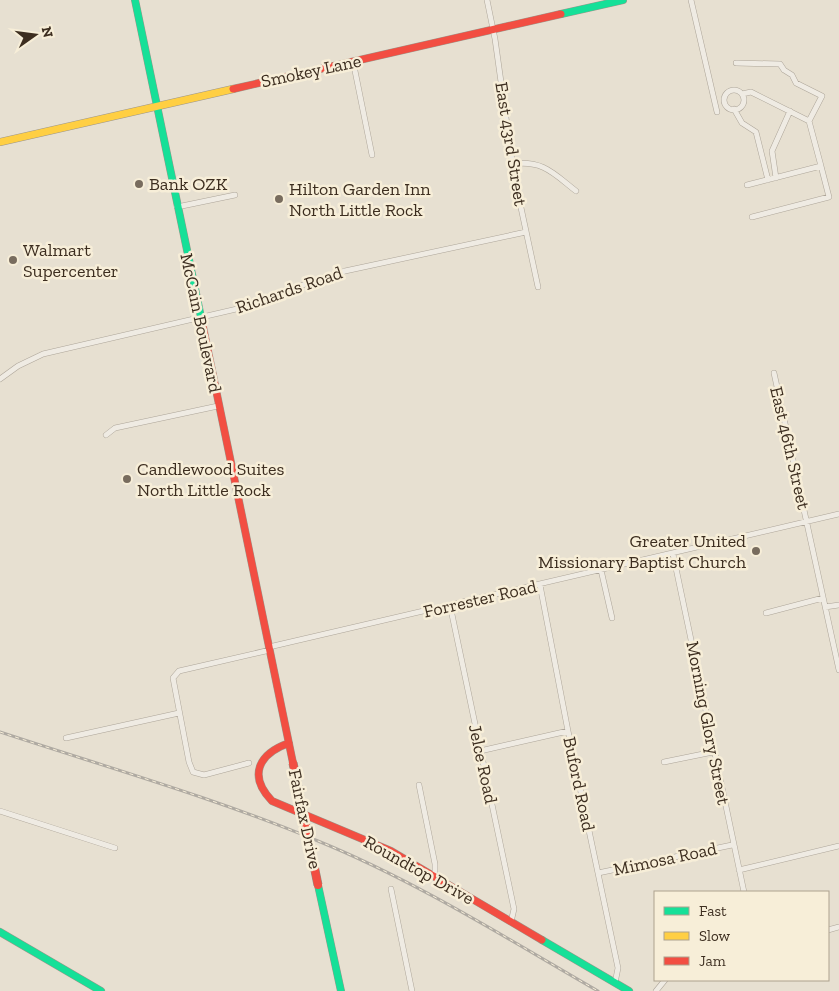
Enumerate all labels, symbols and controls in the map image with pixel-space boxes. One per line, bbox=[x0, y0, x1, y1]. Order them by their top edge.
north arrow bbox=[10, 10, 60, 60]
text: N bbox=[38, 25, 57, 40]
street label: Smokey Lane bbox=[259, 50, 363, 92]
street label: East 43rd Street bbox=[490, 80, 532, 208]
place label: Bank OZK bbox=[149, 173, 228, 195]
marker: Bank OZK bbox=[133, 178, 145, 190]
place label: Hilton Garden Inn North Little Rock bbox=[289, 178, 431, 221]
marker: Hilton Garden Inn North Little Rock bbox=[273, 193, 285, 205]
place label: Walmart Supercenter bbox=[23, 239, 118, 282]
street label: McCain Boulevard bbox=[175, 251, 227, 395]
marker: Walmart Supercenter bbox=[7, 254, 19, 266]
street label: Richards Road bbox=[233, 261, 345, 319]
street label: East 46th Street bbox=[765, 384, 815, 512]
place label: Candlewood Suites North Little Rock bbox=[137, 458, 284, 501]
marker: Candlewood Suites North Little Rock bbox=[121, 473, 133, 485]
place label: Greater United Missionary Baptist Church bbox=[538, 530, 746, 573]
marker: Greater United Missionary Baptist Church bbox=[750, 545, 762, 557]
street label: Forrester Road bbox=[421, 575, 539, 623]
street label: Morning Glory Street bbox=[681, 639, 735, 807]
street label: Jelce Road bbox=[464, 722, 502, 806]
street label: Buford Road bbox=[558, 735, 600, 833]
street label: Fairfax Drive bbox=[284, 767, 326, 871]
street label: Roundtop Drive bbox=[360, 831, 478, 909]
street label: Mimosa Road bbox=[611, 837, 719, 881]
legend bbox=[654, 891, 829, 981]
text: Fast bbox=[699, 902, 727, 920]
text: Slow bbox=[699, 927, 731, 945]
text: Jam bbox=[699, 952, 726, 970]

